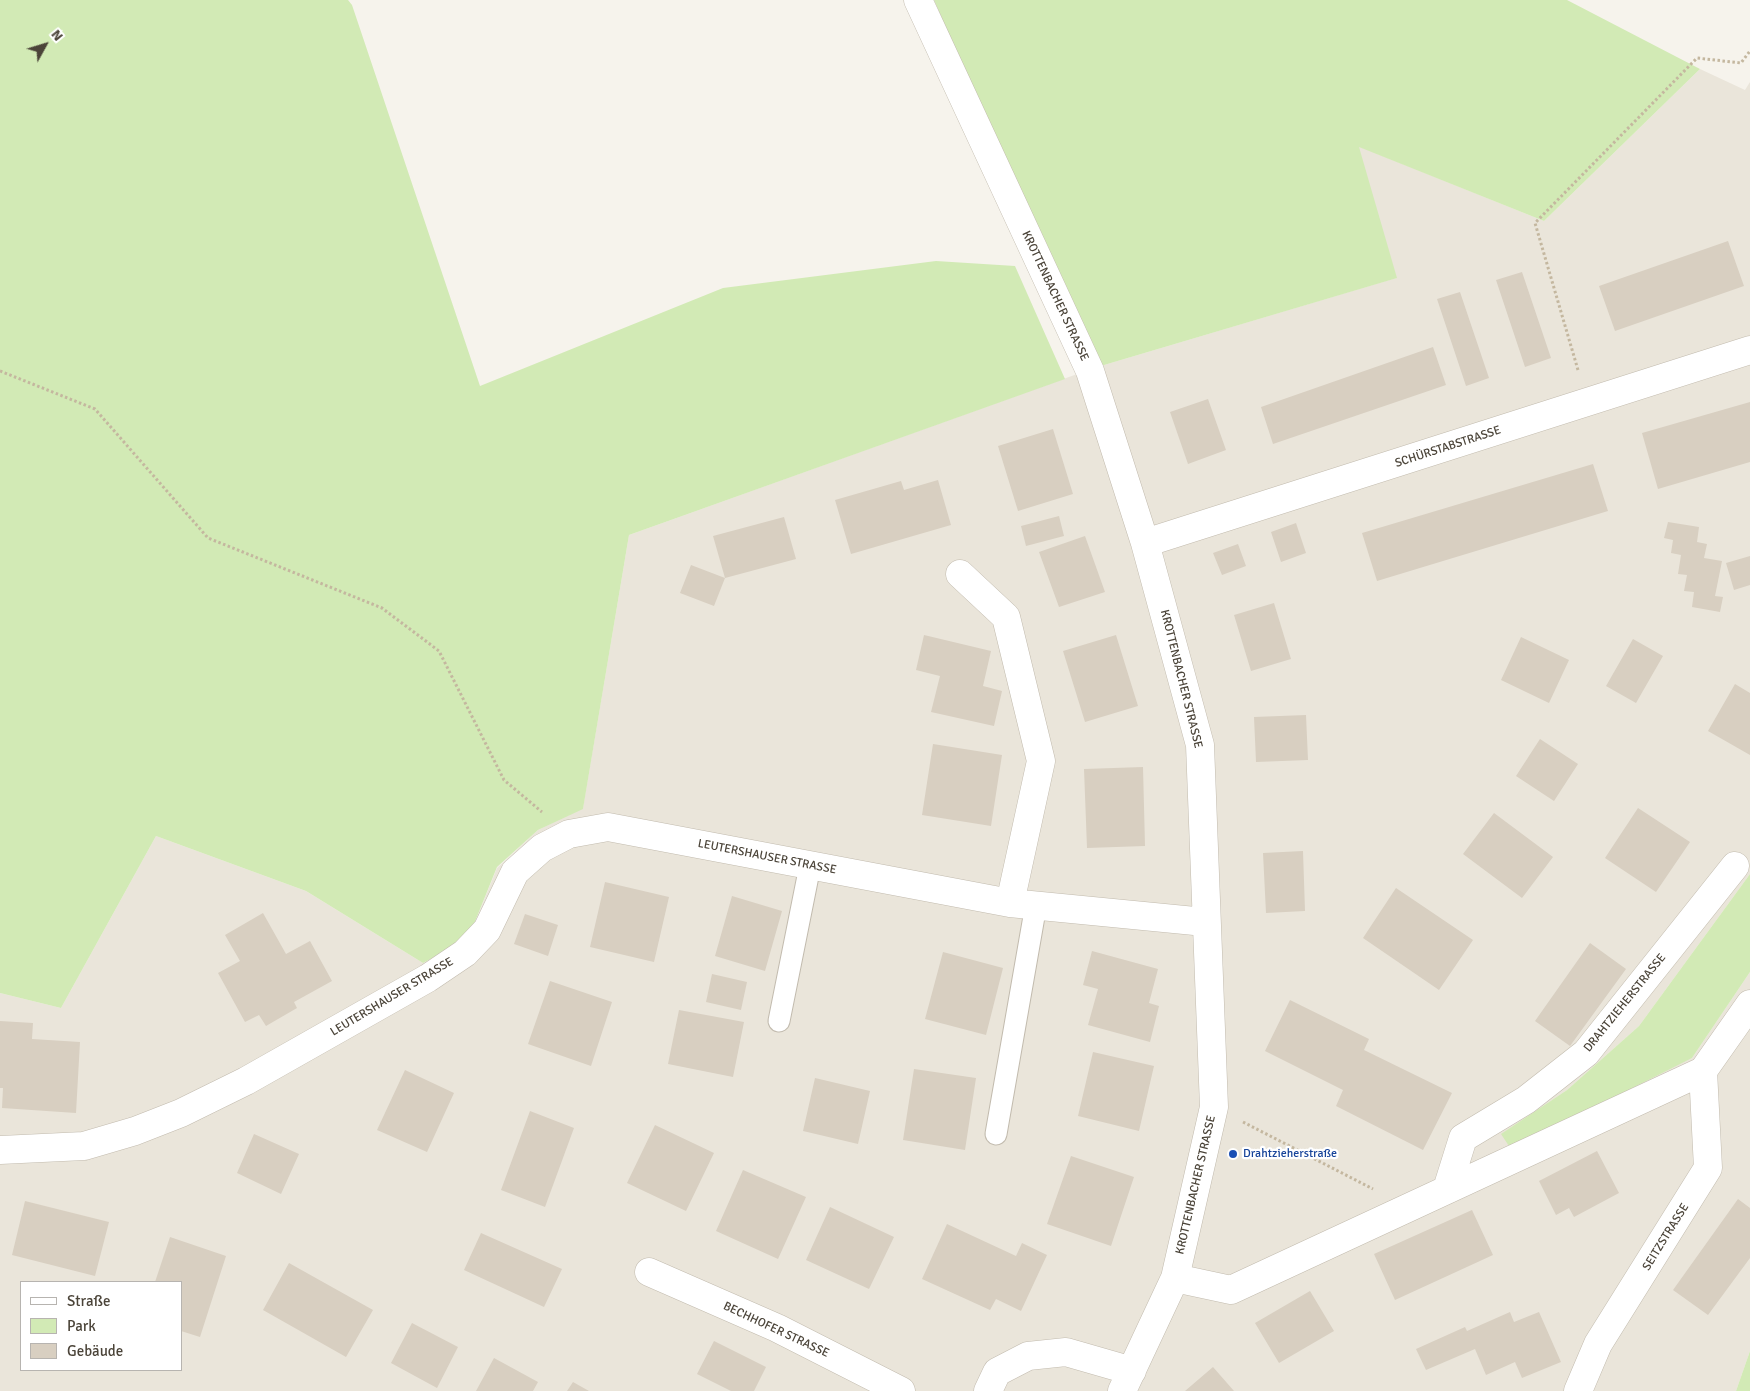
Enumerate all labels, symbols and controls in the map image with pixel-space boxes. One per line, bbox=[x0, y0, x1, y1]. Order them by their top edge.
north arrow bbox=[20, 20, 70, 70]
text: N bbox=[47, 26, 67, 44]
street label: KROTTENBACHER STRASSE bbox=[1018, 229, 1092, 363]
street label: SCHÜRSTABSTRASSE bbox=[1393, 423, 1503, 471]
street label: KROTTENBACHER STRASSE bbox=[1157, 608, 1205, 750]
street label: LEUTERSHAUSER STRASSE bbox=[696, 836, 838, 878]
street label: DRAHTZIEHERSTRASSE bbox=[1581, 951, 1669, 1055]
street label: LEUTERSHAUSER STRASSE bbox=[328, 955, 456, 1039]
street label: KROTTENBACHER STRASSE bbox=[1173, 1114, 1219, 1256]
place label: Drahtzieherstraße bbox=[1243, 1147, 1337, 1161]
marker: Drahtzieherstraße bbox=[1227, 1148, 1239, 1160]
street label: SEITZSTRASSE bbox=[1640, 1201, 1692, 1273]
legend bbox=[20, 1281, 182, 1371]
text: Straße bbox=[67, 1292, 111, 1310]
street label: BECHHOFER STRASSE bbox=[721, 1299, 831, 1361]
text: Park bbox=[67, 1317, 96, 1335]
text: Gebäude bbox=[67, 1342, 123, 1360]

